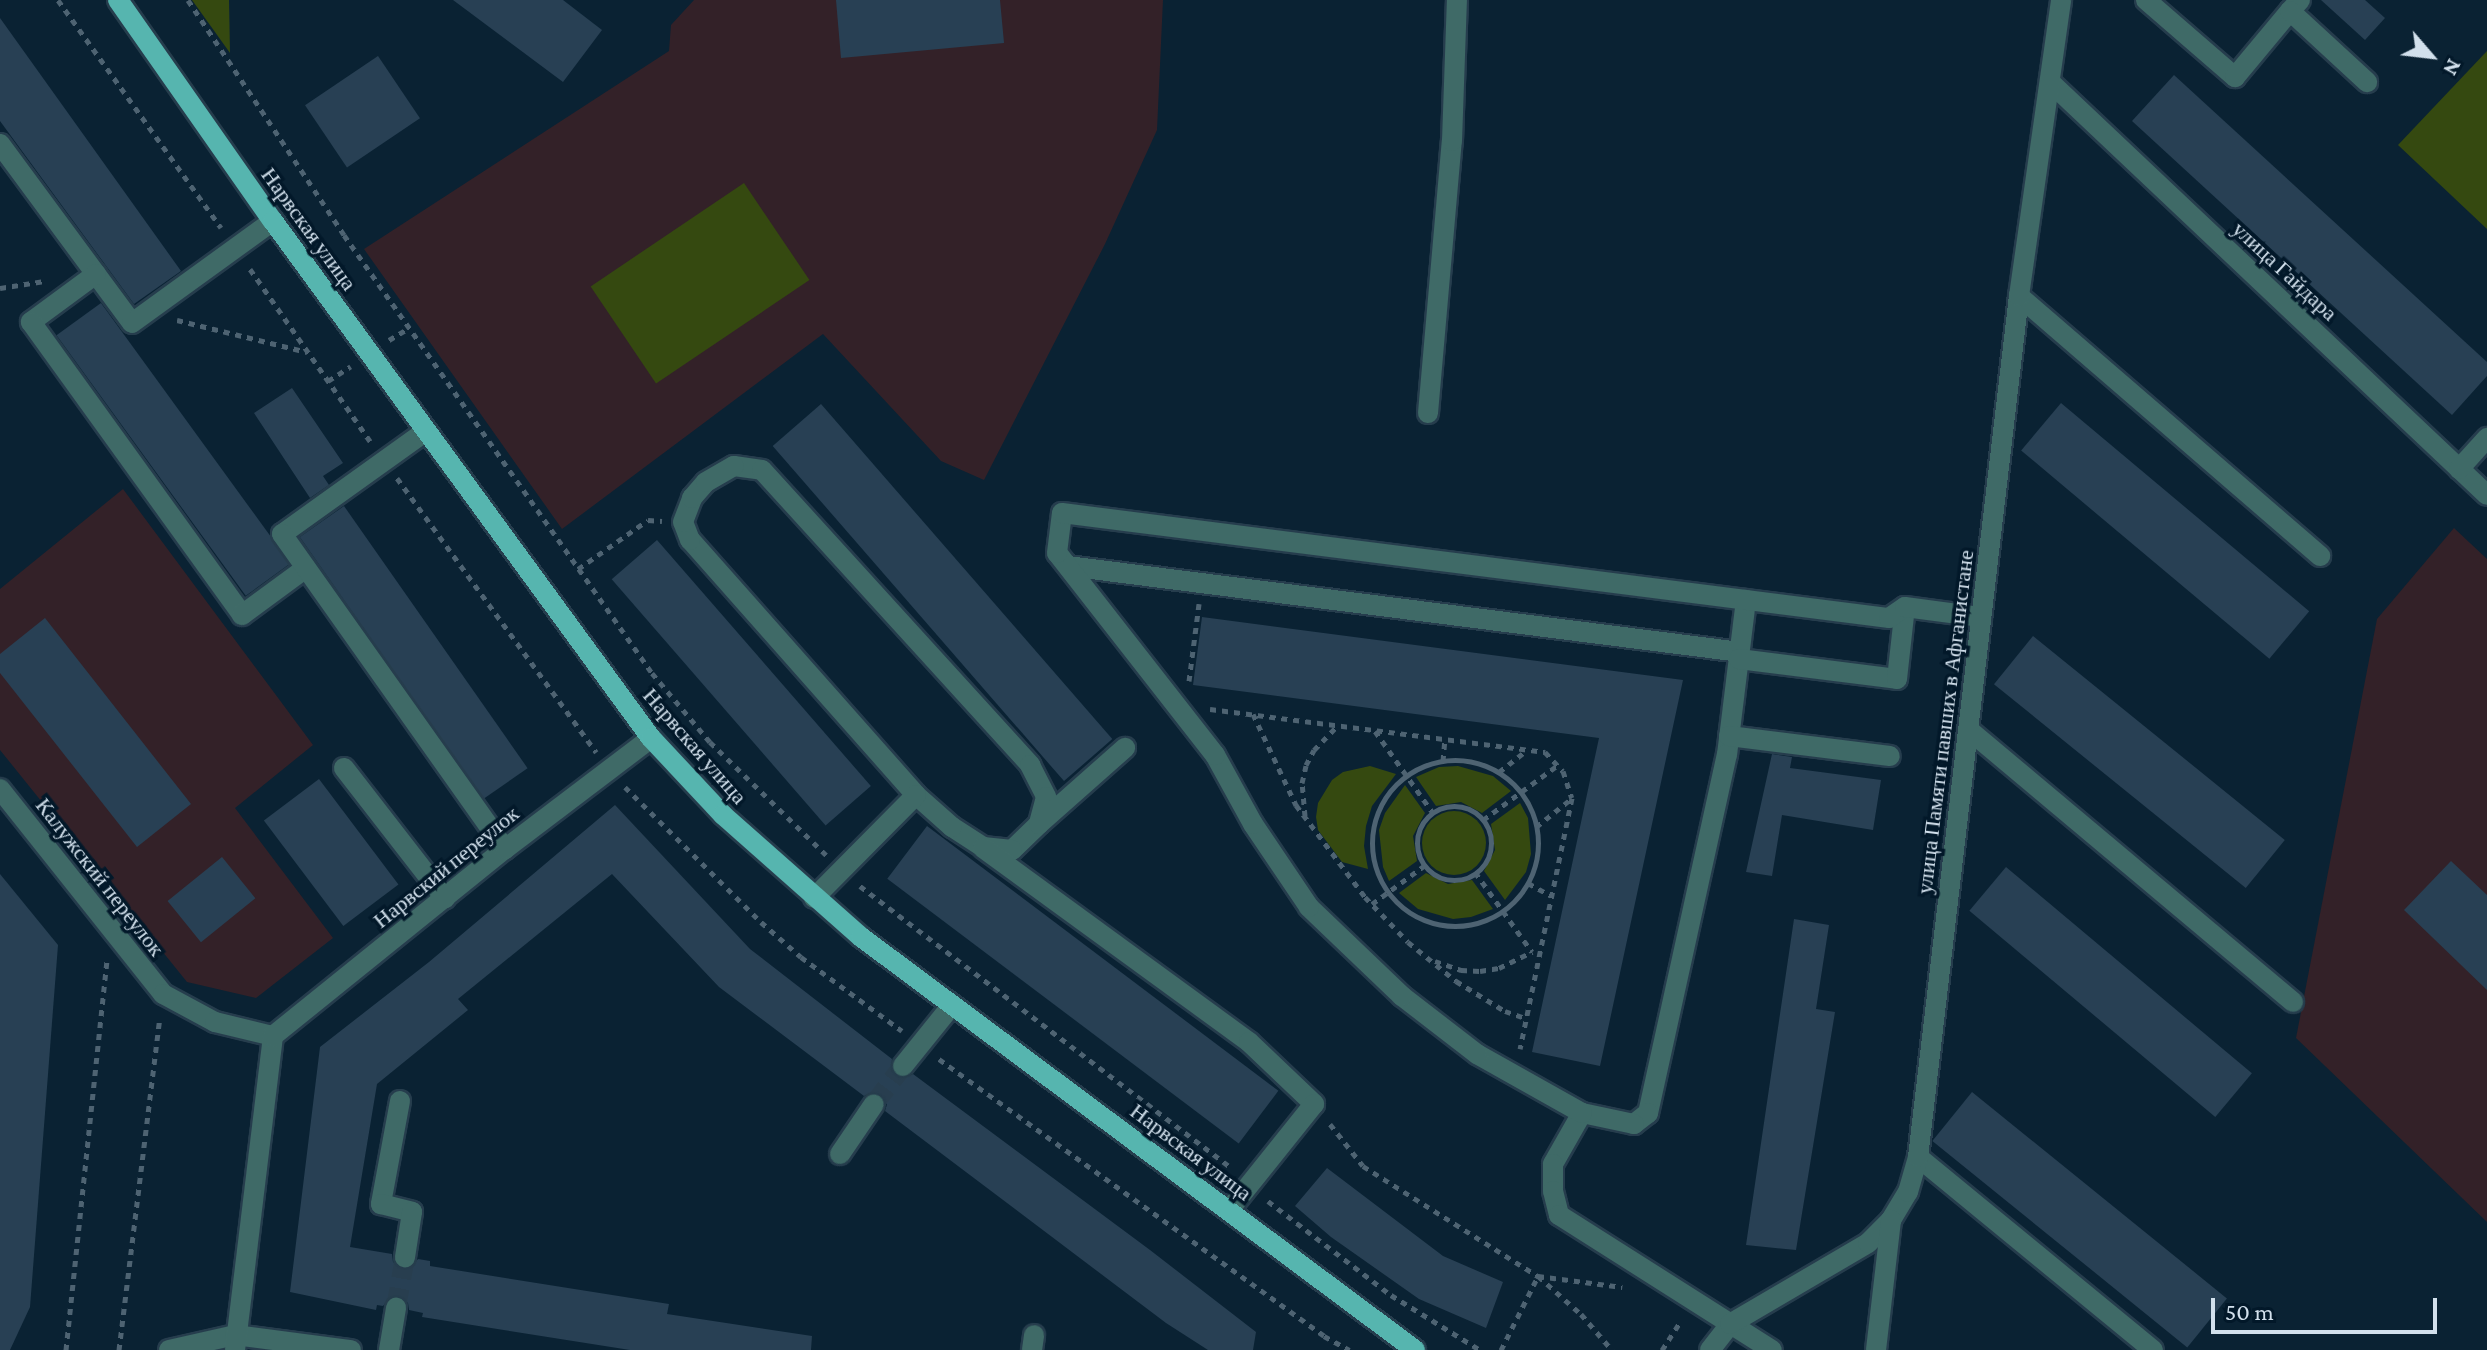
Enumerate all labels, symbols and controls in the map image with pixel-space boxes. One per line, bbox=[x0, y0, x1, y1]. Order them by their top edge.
north arrow bbox=[2391, 16, 2471, 96]
text: N bbox=[2438, 55, 2467, 80]
street label: Нарвская улица bbox=[256, 162, 362, 296]
street label: улица Гайдара bbox=[2227, 216, 2343, 326]
street label: улица Памяти павших в Афганистане bbox=[1911, 548, 1979, 896]
street label: Нарвская улица bbox=[637, 682, 753, 810]
street label: Калужский переулок bbox=[30, 793, 170, 961]
street label: Нарвский переулок bbox=[368, 800, 524, 934]
street label: Нарвская улица bbox=[1125, 1098, 1257, 1206]
scale bar bbox=[2215, 1282, 2441, 1332]
text: 50 m bbox=[2225, 1298, 2274, 1325]

